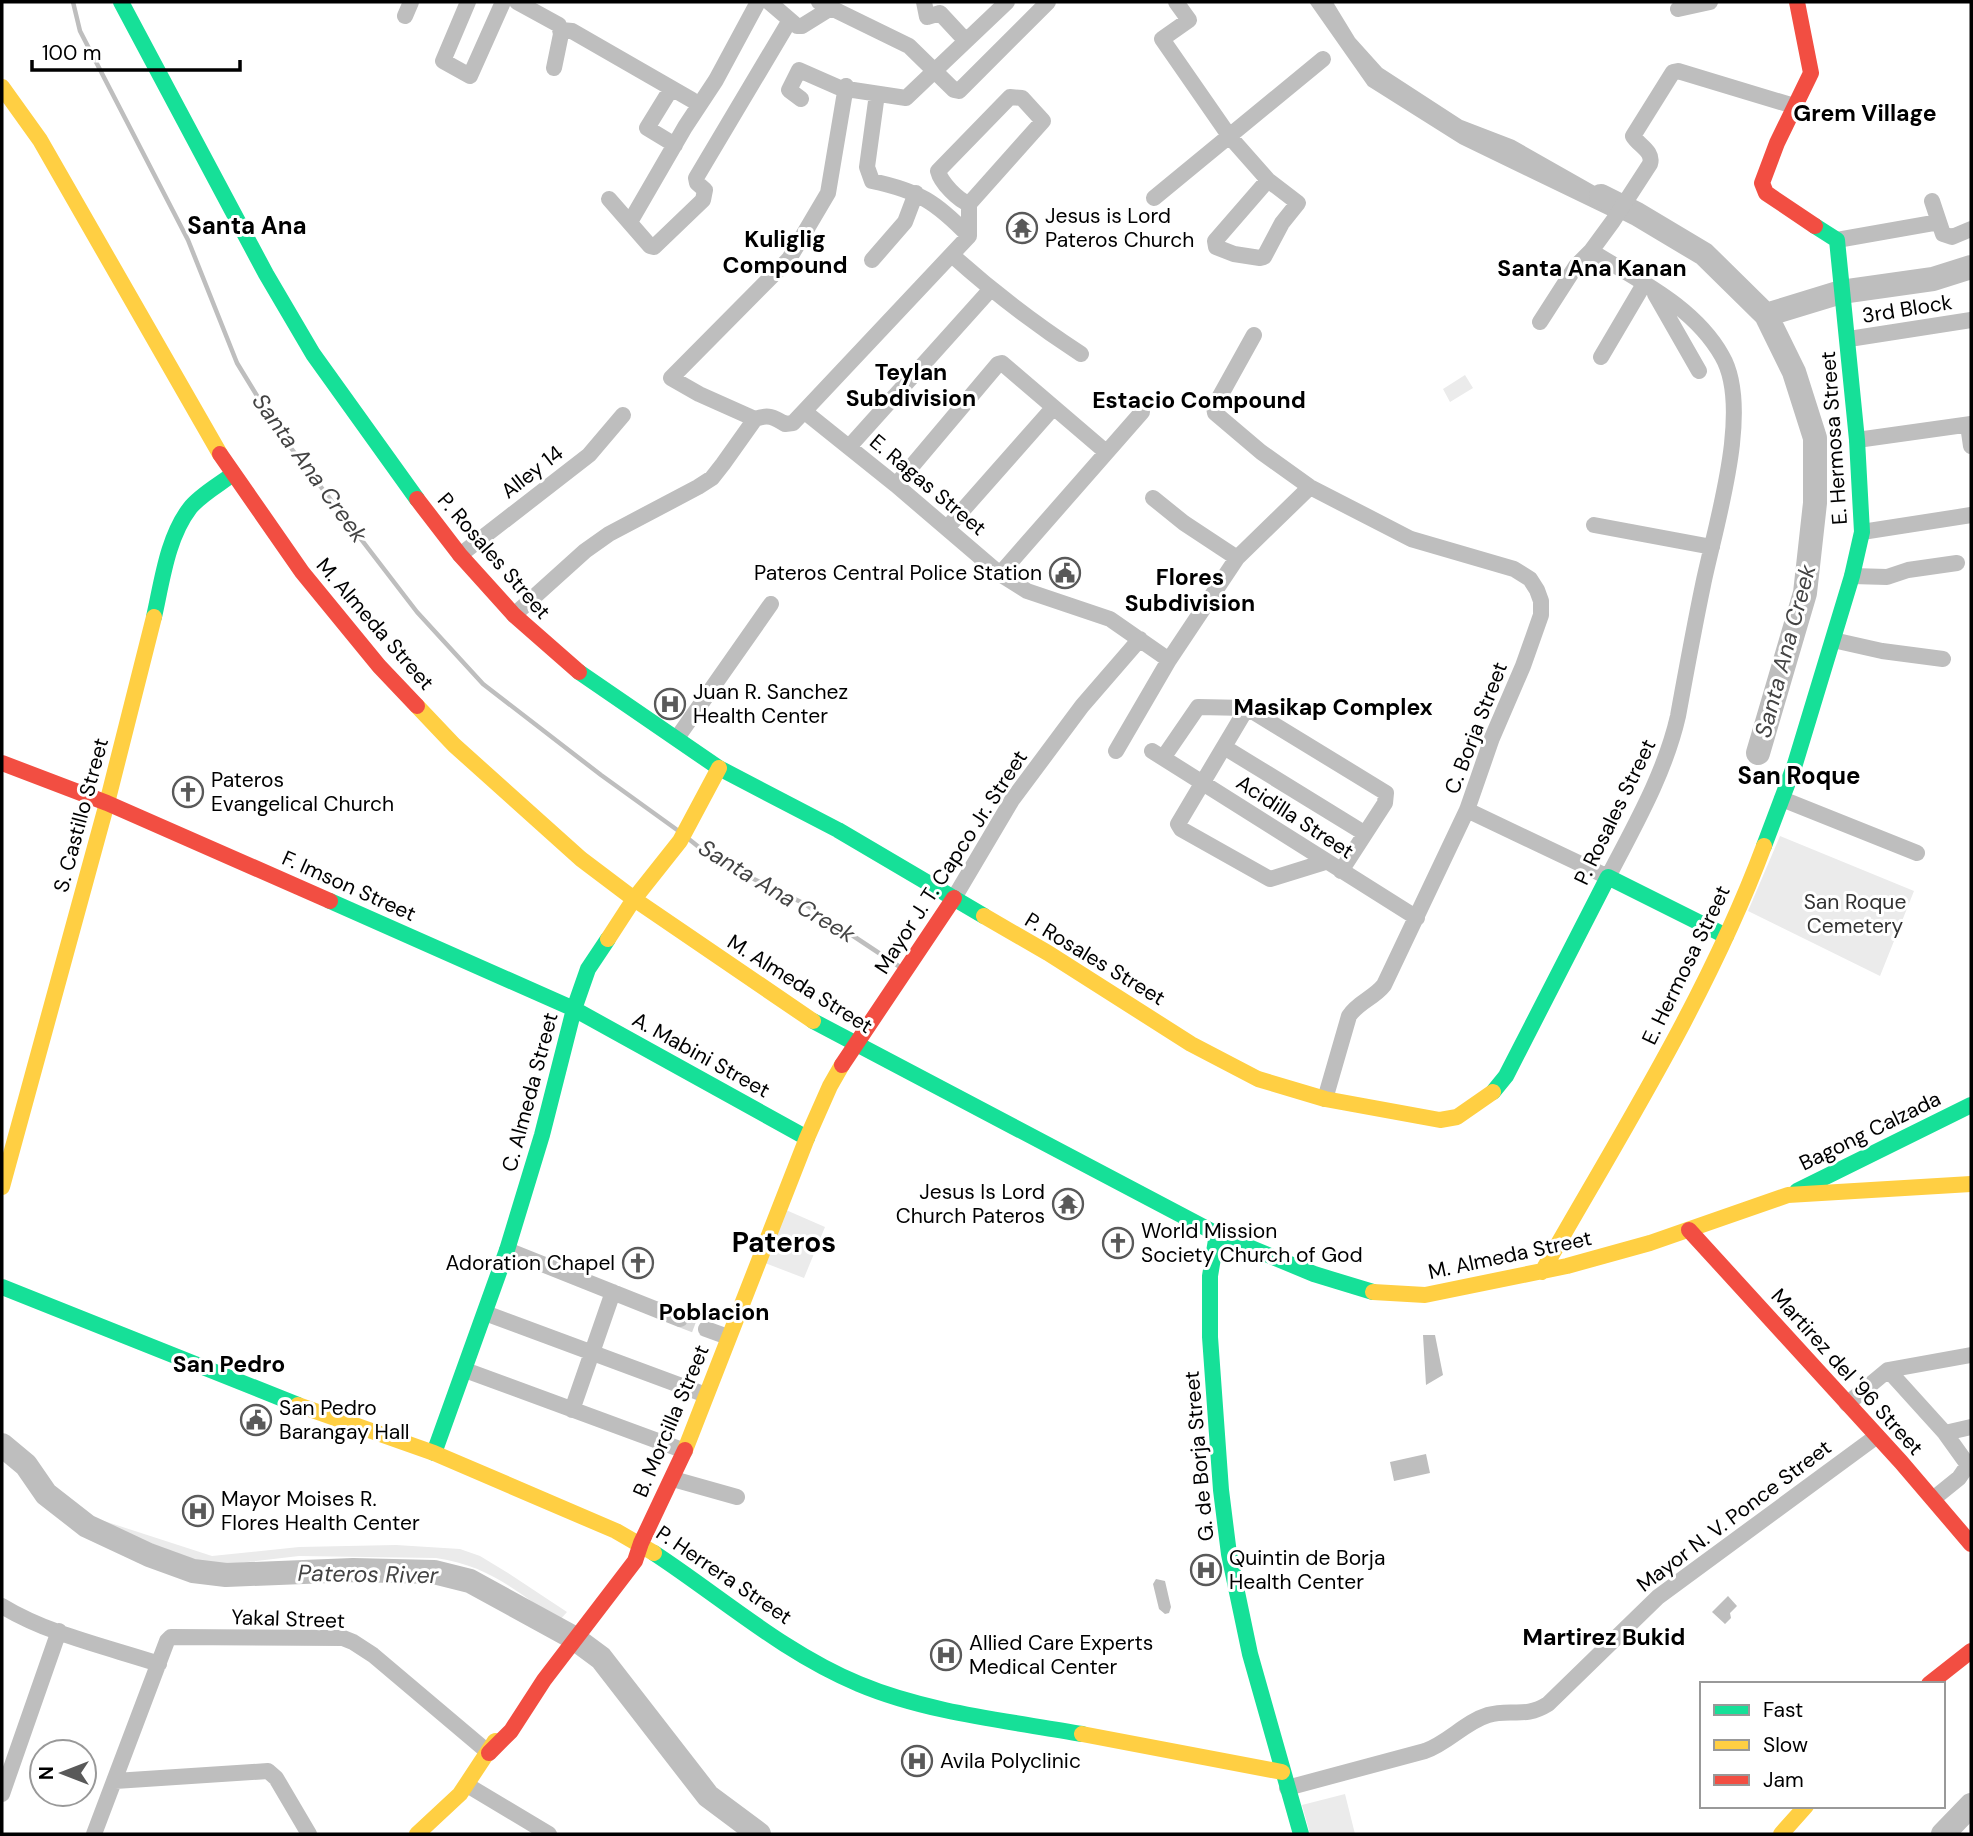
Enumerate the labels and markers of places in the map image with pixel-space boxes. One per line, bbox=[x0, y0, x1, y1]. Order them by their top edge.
place label: Jesus is Lord Pateros Church bbox=[1045, 202, 1194, 254]
temple icon: Jesus is Lord Pateros Church bbox=[1005, 211, 1039, 245]
public building icon: Pateros Central Police Station bbox=[1048, 556, 1082, 590]
place label: Pateros Central Police Station bbox=[754, 559, 1042, 587]
place label: Juan R. Sanchez Health Center bbox=[693, 678, 848, 730]
hospital icon: Juan R. Sanchez Health Center bbox=[653, 687, 687, 721]
place label: Pateros Evangelical Church bbox=[211, 766, 394, 818]
church icon: Pateros Evangelical Church bbox=[171, 775, 205, 809]
place label: Jesus Is Lord Church Pateros bbox=[896, 1178, 1045, 1230]
temple icon: Jesus Is Lord Church Pateros bbox=[1051, 1187, 1085, 1221]
place label: World Mission Society Church of God bbox=[1141, 1217, 1363, 1269]
church icon: World Mission Society Church of God bbox=[1101, 1226, 1135, 1260]
church icon: Adoration Chapel bbox=[621, 1246, 655, 1280]
place label: Adoration Chapel bbox=[445, 1249, 615, 1277]
place label: San Pedro Barangay Hall bbox=[279, 1394, 410, 1446]
public building icon: San Pedro Barangay Hall bbox=[239, 1403, 273, 1437]
place label: Mayor Moises R. Flores Health Center bbox=[221, 1485, 420, 1537]
hospital icon: Mayor Moises R. Flores Health Center bbox=[181, 1494, 215, 1528]
place label: Quintin de Borja Health Center bbox=[1229, 1544, 1385, 1596]
hospital icon: Quintin de Borja Health Center bbox=[1189, 1553, 1223, 1587]
place label: Allied Care Experts Medical Center bbox=[969, 1629, 1153, 1681]
hospital icon: Allied Care Experts Medical Center bbox=[929, 1638, 963, 1672]
hospital icon: Avila Polyclinic bbox=[900, 1744, 934, 1778]
place label: Avila Polyclinic bbox=[940, 1747, 1081, 1775]

